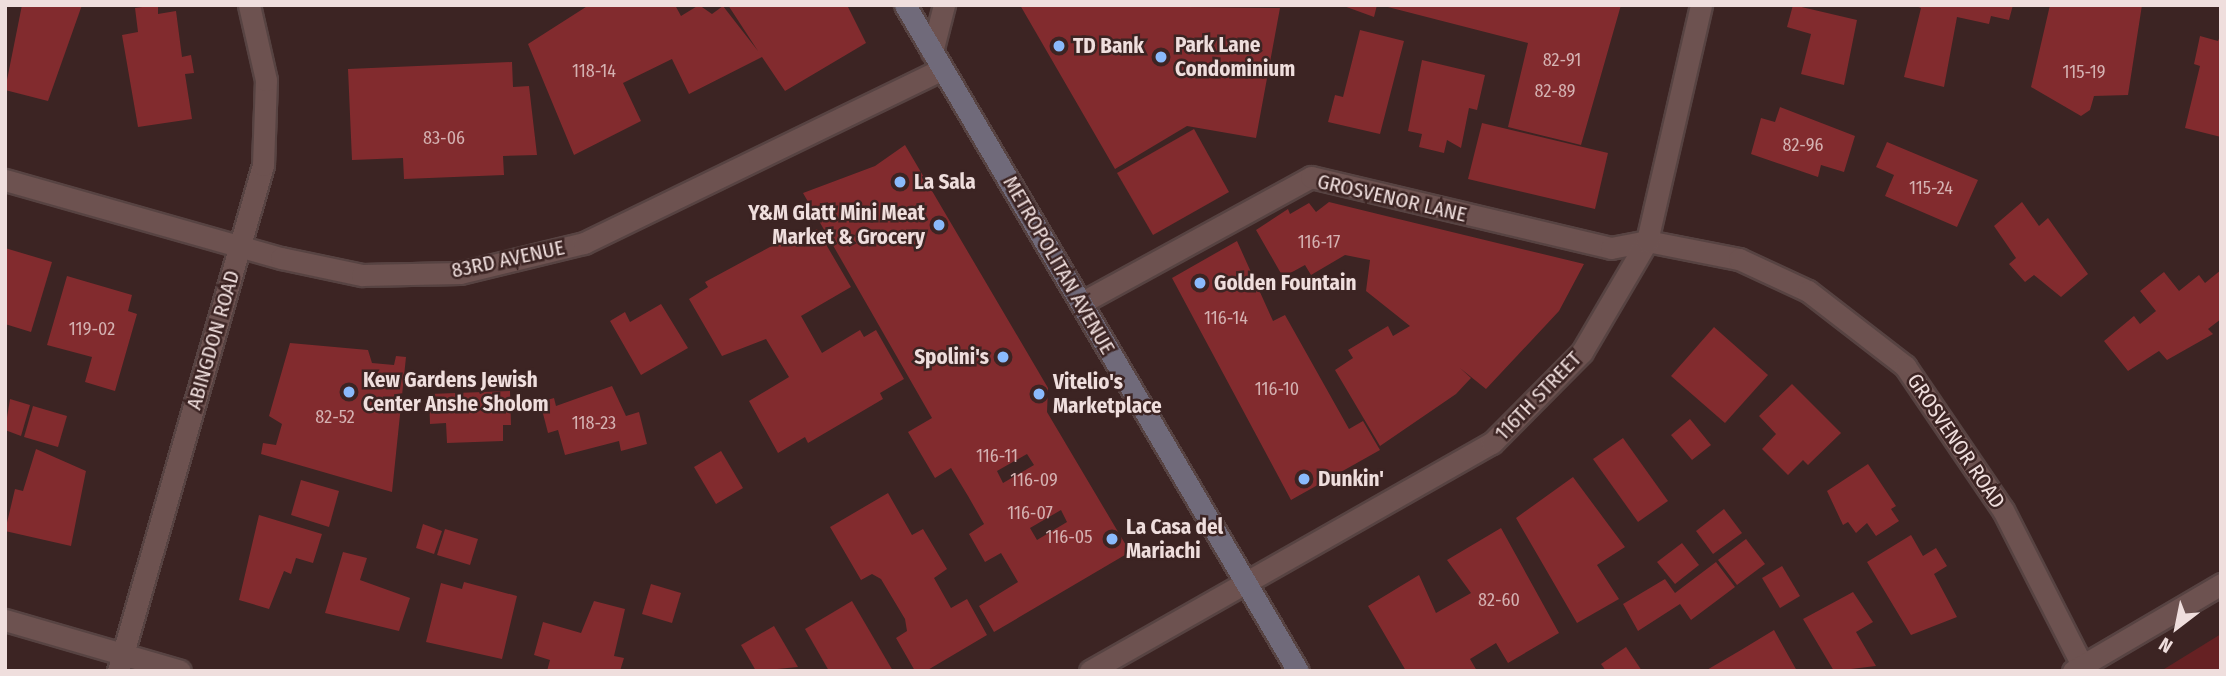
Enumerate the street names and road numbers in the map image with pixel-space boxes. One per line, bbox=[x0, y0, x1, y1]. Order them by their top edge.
street label: GROSVENOR LANE bbox=[1315, 169, 1469, 227]
street label: METROPOLITAN AVENUE bbox=[998, 171, 1120, 359]
street label: 83RD AVENUE bbox=[449, 235, 567, 283]
street label: ABINGDON ROAD bbox=[181, 268, 245, 412]
street label: 116TH STREET bbox=[1490, 346, 1586, 446]
street label: GROSVENOR ROAD bbox=[1902, 369, 2010, 513]

